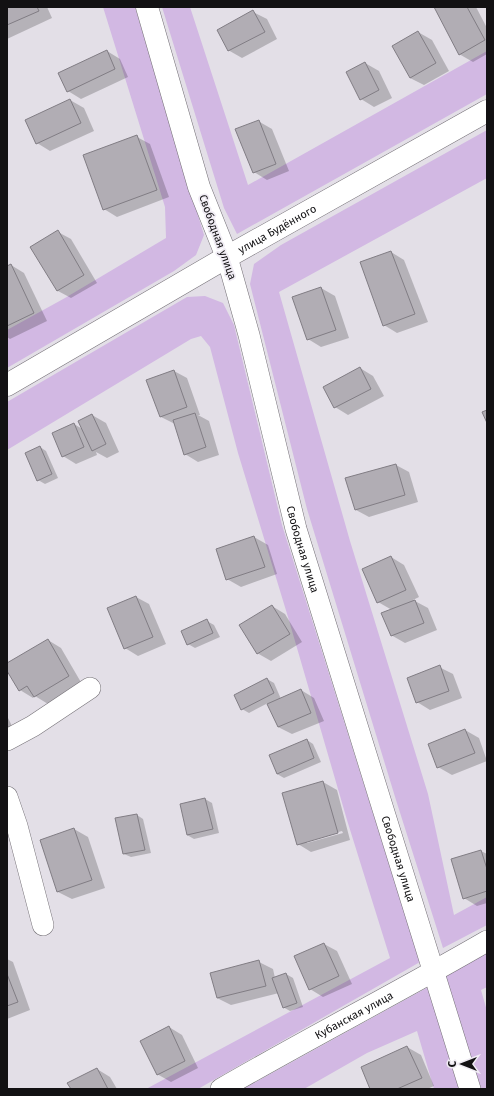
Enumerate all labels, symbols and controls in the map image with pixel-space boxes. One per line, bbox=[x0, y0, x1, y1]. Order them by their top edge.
street label: Свободная улица bbox=[196, 193, 239, 281]
street label: улица Будённого bbox=[236, 202, 319, 256]
street label: Свободная улица bbox=[284, 505, 321, 594]
street label: Свободная улица bbox=[378, 814, 418, 904]
street label: Кубанская улица bbox=[313, 989, 395, 1042]
north arrow bbox=[442, 1044, 482, 1084]
text: С bbox=[446, 1060, 459, 1067]

